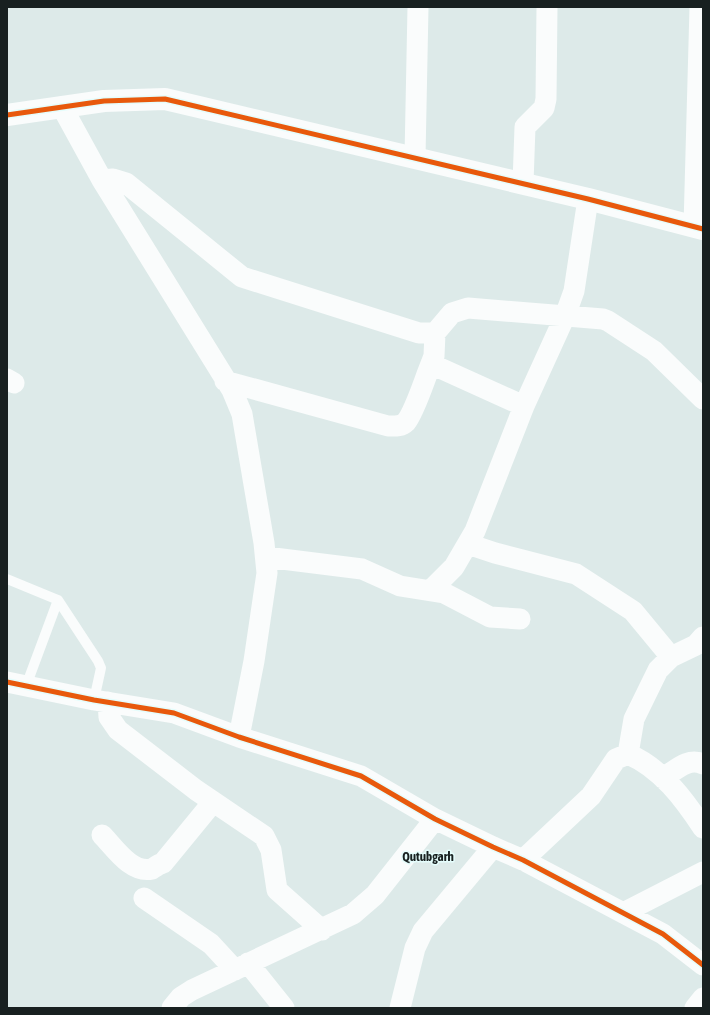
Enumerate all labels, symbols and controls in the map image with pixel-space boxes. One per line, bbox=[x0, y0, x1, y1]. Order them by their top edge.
district label: Qutubgarh bbox=[402, 849, 454, 864]

